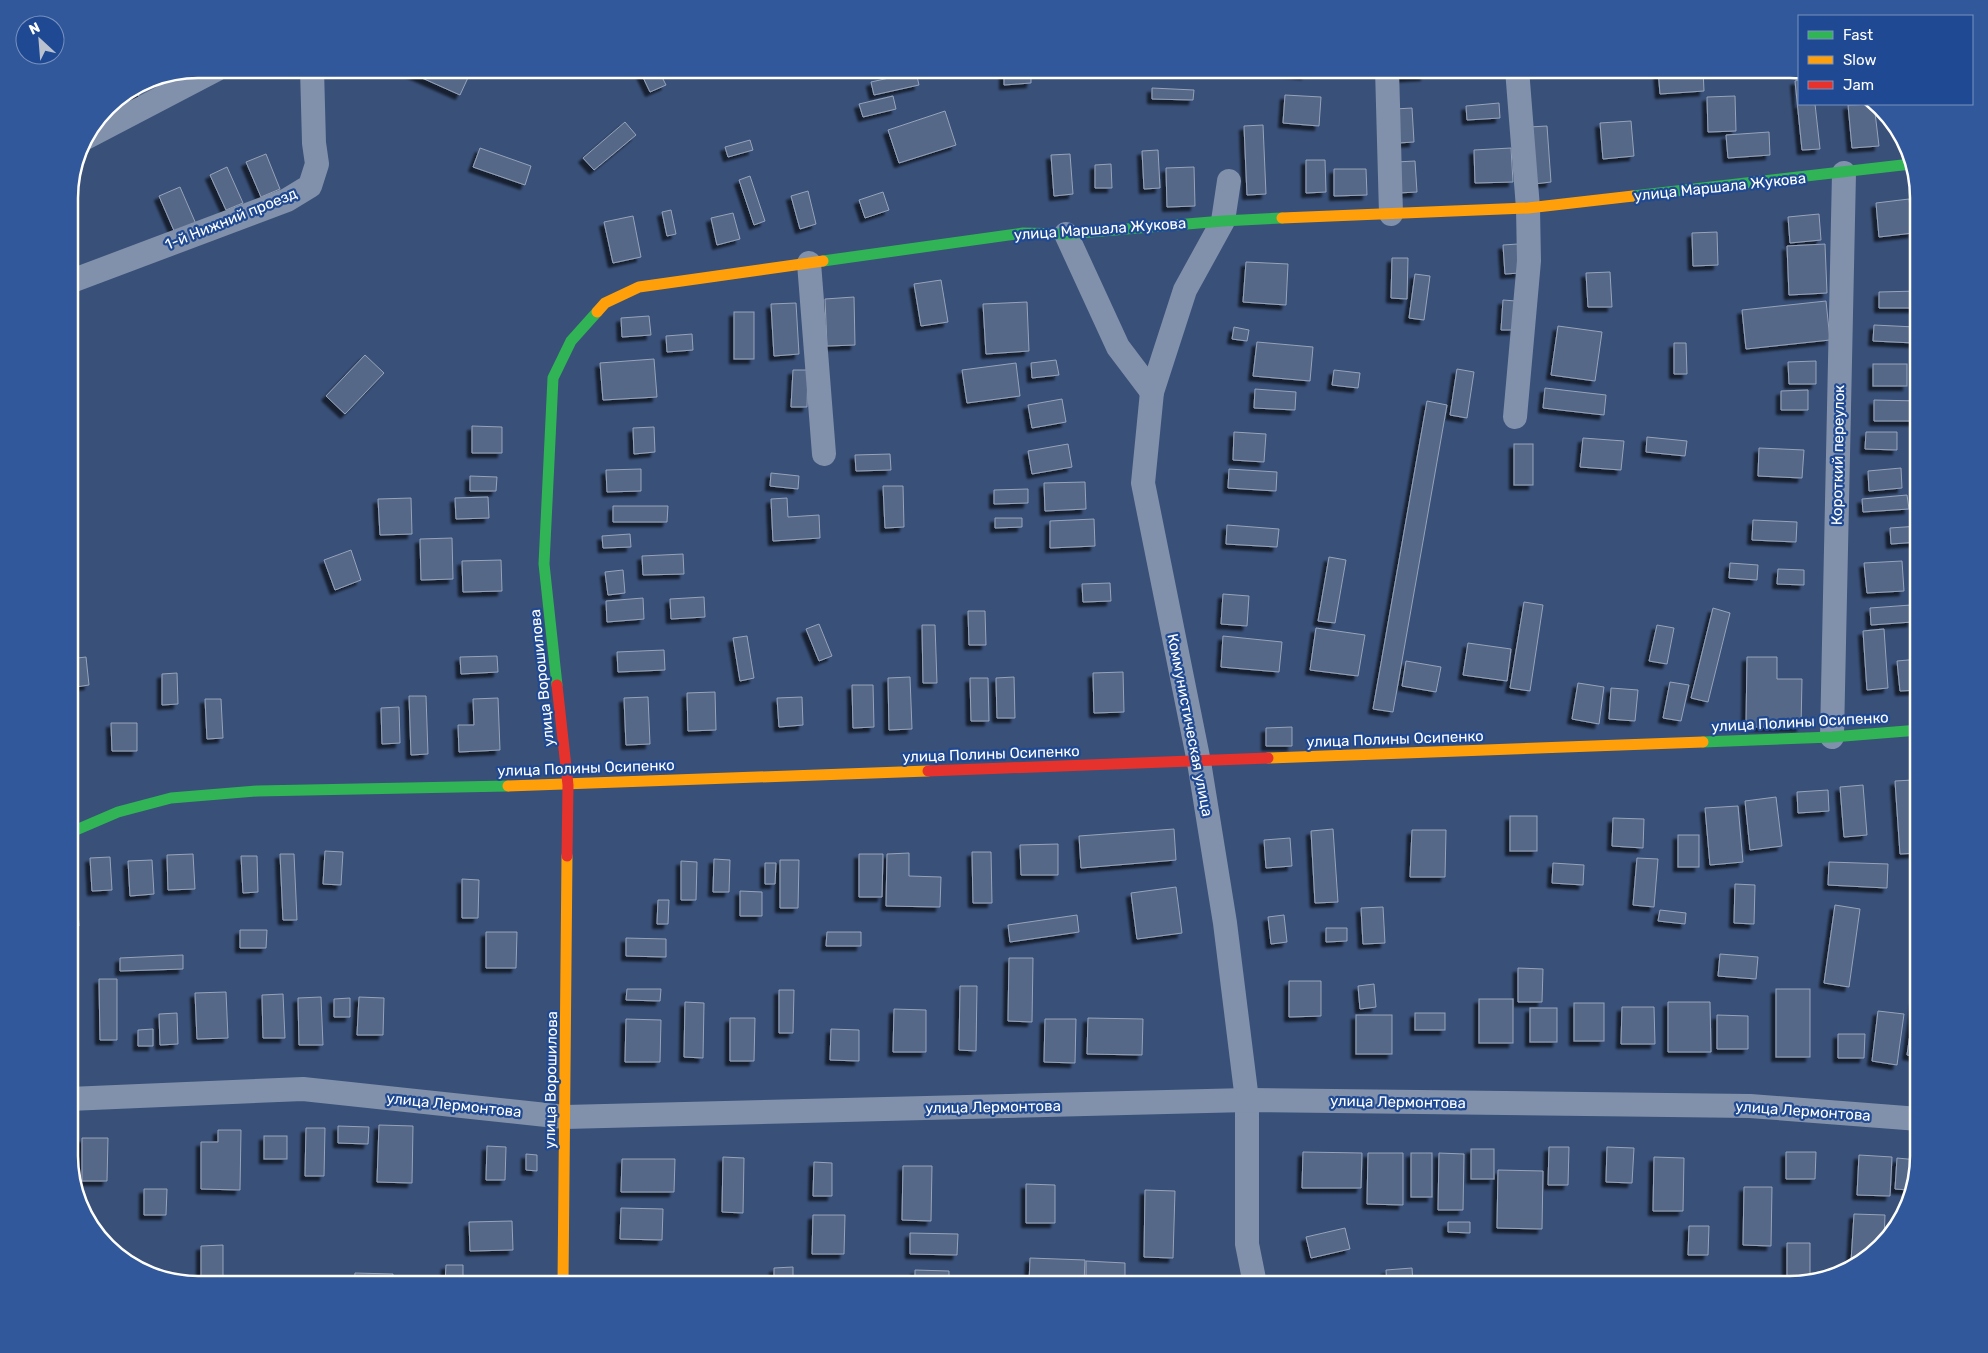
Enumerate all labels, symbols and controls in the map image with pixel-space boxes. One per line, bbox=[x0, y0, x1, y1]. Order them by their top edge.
north arrow bbox=[15, 15, 65, 65]
legend bbox=[1798, 15, 1973, 105]
text: N bbox=[26, 19, 43, 39]
text: Fast bbox=[1843, 26, 1873, 44]
text: Slow bbox=[1843, 51, 1876, 69]
text: Jam bbox=[1843, 76, 1874, 94]
street label: улица Маршала Жукова bbox=[1633, 169, 1807, 205]
street label: 1-й Нижний проезд bbox=[162, 184, 300, 254]
street label: улица Маршала Жукова bbox=[1013, 214, 1187, 244]
street label: Короткий переулок bbox=[1828, 385, 1848, 525]
street label: улица Ворошилова bbox=[526, 608, 558, 748]
street label: Коммунистическая улица bbox=[1163, 632, 1217, 818]
street label: улица Полины Осипенко bbox=[1711, 708, 1889, 736]
street label: улица Полины Осипенко bbox=[1306, 727, 1484, 751]
street label: улица Полины Осипенко bbox=[902, 742, 1080, 766]
street label: улица Полины Осипенко bbox=[497, 756, 675, 780]
street label: улица Ворошилова bbox=[541, 1011, 561, 1149]
street label: улица Лермонтова bbox=[386, 1089, 522, 1121]
street label: улица Лермонтова bbox=[1330, 1092, 1466, 1112]
street label: улица Лермонтова bbox=[925, 1097, 1061, 1117]
street label: улица Лермонтова bbox=[1735, 1097, 1871, 1125]

